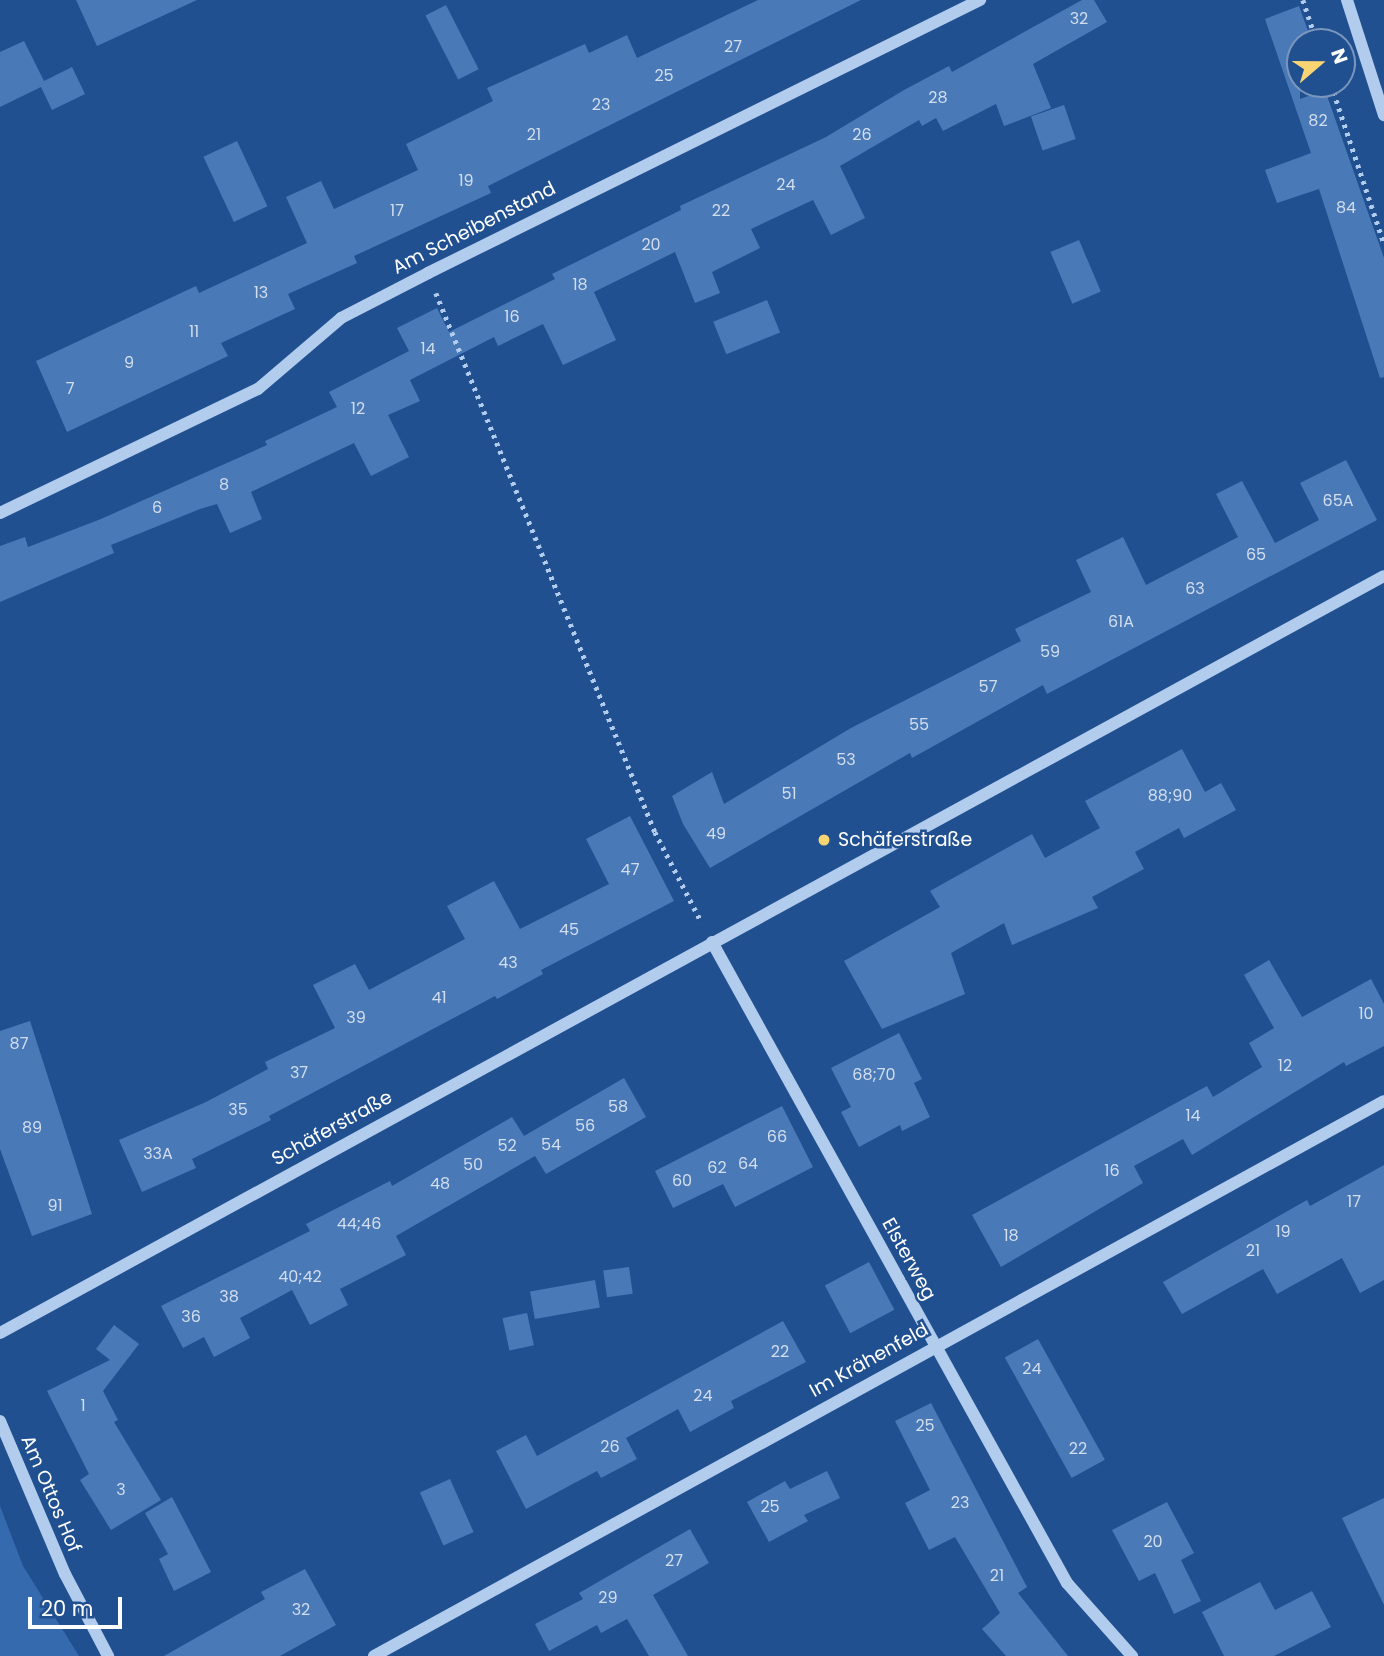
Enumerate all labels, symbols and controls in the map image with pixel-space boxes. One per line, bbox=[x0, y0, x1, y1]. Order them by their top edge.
house number: 32 bbox=[1070, 9, 1088, 29]
north arrow bbox=[1286, 28, 1356, 98]
house number: 27 bbox=[724, 37, 742, 57]
text: N bbox=[1324, 45, 1354, 68]
house number: 25 bbox=[654, 66, 674, 86]
house number: 28 bbox=[928, 88, 948, 108]
house number: 23 bbox=[592, 95, 610, 115]
house number: 82 bbox=[1308, 111, 1328, 131]
house number: 21 bbox=[527, 125, 541, 145]
house number: 26 bbox=[852, 125, 872, 145]
house number: 19 bbox=[458, 171, 474, 191]
house number: 24 bbox=[776, 175, 796, 195]
street label: Am Scheibenstand bbox=[389, 177, 559, 279]
house number: 84 bbox=[1336, 198, 1356, 218]
house number: 17 bbox=[390, 201, 404, 221]
house number: 22 bbox=[712, 201, 730, 221]
house number: 20 bbox=[641, 235, 661, 255]
house number: 18 bbox=[572, 275, 588, 295]
house number: 13 bbox=[254, 283, 268, 303]
house number: 16 bbox=[504, 307, 520, 327]
house number: 11 bbox=[189, 322, 199, 342]
house number: 14 bbox=[420, 339, 436, 359]
house number: 9 bbox=[124, 353, 134, 373]
house number: 7 bbox=[66, 379, 74, 399]
house number: 12 bbox=[351, 399, 365, 419]
house number: 8 bbox=[219, 475, 229, 495]
house number: 65A bbox=[1323, 491, 1353, 511]
house number: 6 bbox=[152, 498, 162, 518]
house number: 65 bbox=[1246, 545, 1266, 565]
house number: 63 bbox=[1185, 579, 1205, 599]
house number: 61A bbox=[1108, 612, 1134, 632]
house number: 59 bbox=[1040, 642, 1060, 662]
house number: 57 bbox=[979, 677, 997, 697]
house number: 55 bbox=[909, 715, 929, 735]
house number: 53 bbox=[836, 750, 856, 770]
house number: 51 bbox=[781, 784, 797, 804]
house number: 88;90 bbox=[1148, 786, 1192, 806]
house number: 49 bbox=[706, 824, 726, 844]
place label: Schäferstraße bbox=[838, 829, 972, 851]
marker: Schäferstraße bbox=[816, 832, 832, 848]
house number: 47 bbox=[621, 860, 639, 880]
house number: 45 bbox=[559, 920, 579, 940]
house number: 43 bbox=[498, 953, 518, 973]
house number: 41 bbox=[431, 988, 447, 1008]
house number: 10 bbox=[1358, 1004, 1374, 1024]
house number: 39 bbox=[346, 1008, 366, 1028]
house number: 87 bbox=[10, 1034, 28, 1054]
house number: 12 bbox=[1278, 1056, 1292, 1076]
house number: 37 bbox=[290, 1063, 308, 1083]
house number: 68;70 bbox=[852, 1065, 896, 1085]
street label: Schäferstraße bbox=[268, 1085, 396, 1171]
house number: 58 bbox=[608, 1097, 628, 1117]
house number: 35 bbox=[228, 1100, 248, 1120]
house number: 14 bbox=[1185, 1106, 1201, 1126]
house number: 56 bbox=[575, 1116, 595, 1136]
house number: 89 bbox=[22, 1118, 42, 1138]
house number: 66 bbox=[767, 1127, 787, 1147]
house number: 54 bbox=[541, 1135, 561, 1155]
house number: 52 bbox=[497, 1136, 517, 1156]
house number: 33A bbox=[143, 1144, 173, 1164]
house number: 64 bbox=[738, 1154, 758, 1174]
house number: 50 bbox=[463, 1155, 483, 1175]
house number: 62 bbox=[707, 1158, 727, 1178]
house number: 16 bbox=[1104, 1161, 1120, 1181]
house number: 60 bbox=[672, 1171, 692, 1191]
house number: 48 bbox=[430, 1174, 450, 1194]
house number: 17 bbox=[1347, 1192, 1361, 1212]
house number: 91 bbox=[47, 1196, 63, 1216]
house number: 44;46 bbox=[337, 1214, 381, 1234]
street label: Elsterweg bbox=[877, 1214, 941, 1304]
house number: 19 bbox=[1275, 1222, 1291, 1242]
house number: 18 bbox=[1003, 1226, 1019, 1246]
house number: 21 bbox=[1246, 1241, 1260, 1261]
house number: 40;42 bbox=[278, 1267, 322, 1287]
house number: 38 bbox=[219, 1287, 239, 1307]
house number: 36 bbox=[181, 1307, 201, 1327]
street label: Im Krähenfeld bbox=[806, 1318, 932, 1402]
house number: 22 bbox=[771, 1342, 789, 1362]
house number: 24 bbox=[1022, 1359, 1042, 1379]
house number: 24 bbox=[693, 1386, 713, 1406]
house number: 1 bbox=[80, 1396, 86, 1416]
house number: 25 bbox=[915, 1416, 935, 1436]
street label: Am Ottos Hof bbox=[16, 1432, 86, 1556]
house number: 26 bbox=[600, 1437, 620, 1457]
house number: 22 bbox=[1069, 1439, 1087, 1459]
house number: 3 bbox=[116, 1480, 126, 1500]
house number: 23 bbox=[951, 1493, 969, 1513]
house number: 25 bbox=[760, 1497, 780, 1517]
house number: 20 bbox=[1143, 1532, 1163, 1552]
house number: 27 bbox=[665, 1551, 683, 1571]
house number: 21 bbox=[990, 1566, 1004, 1586]
scale bar bbox=[32, 1582, 126, 1626]
house number: 29 bbox=[598, 1588, 618, 1608]
text: 20 m bbox=[41, 1594, 94, 1623]
house number: 32 bbox=[292, 1600, 310, 1620]

